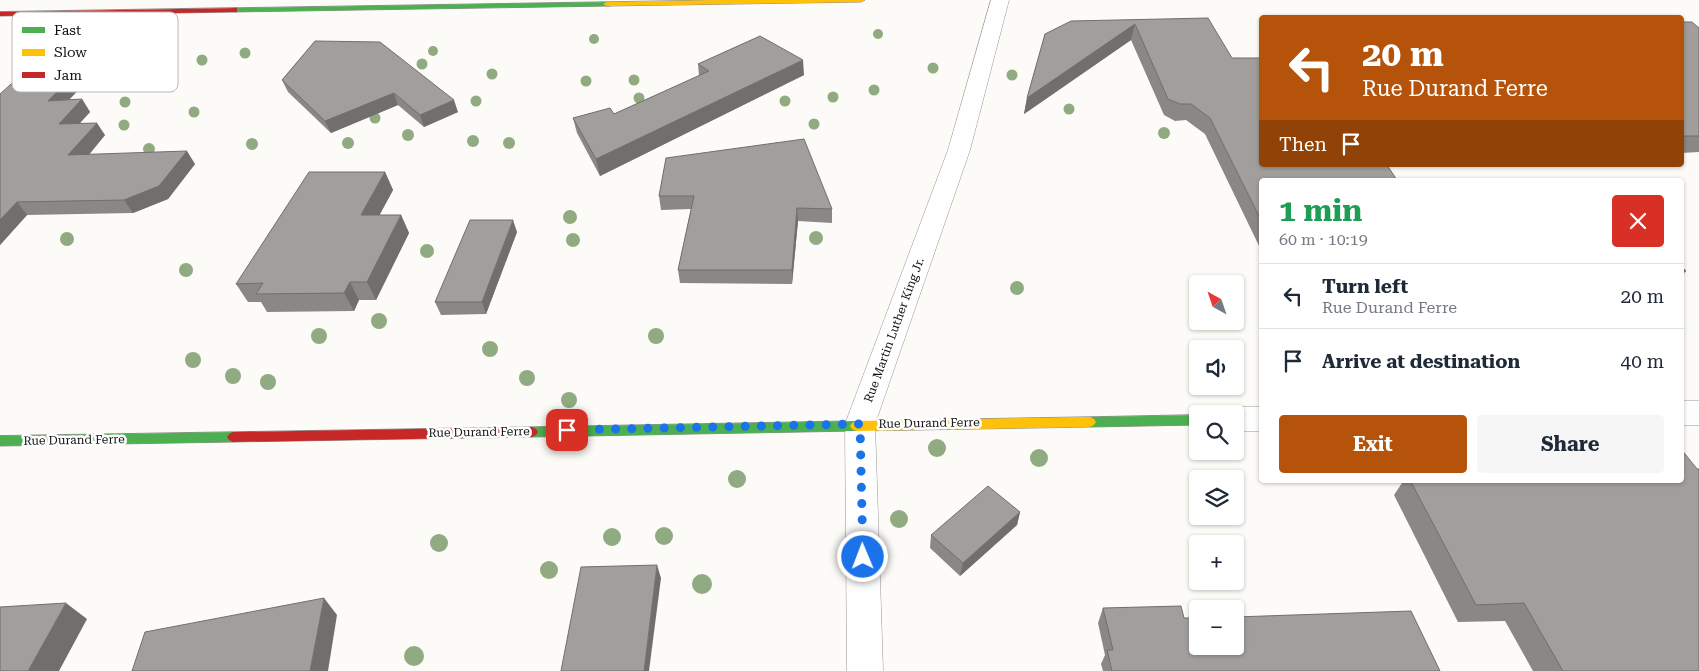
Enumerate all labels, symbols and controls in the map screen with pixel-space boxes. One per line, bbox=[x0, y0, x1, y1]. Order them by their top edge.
legend bbox=[12, 12, 178, 92]
text: Fast bbox=[54, 22, 81, 38]
text: 20 m bbox=[1362, 34, 1444, 75]
icon: left bbox=[1279, 35, 1344, 100]
text: Slow bbox=[54, 44, 87, 60]
text: Jam bbox=[54, 67, 82, 83]
text: Rue Durand Ferre bbox=[1362, 76, 1548, 101]
icon: arrive bbox=[1337, 130, 1365, 158]
text: Then bbox=[1279, 133, 1327, 156]
text: 1 min bbox=[1279, 193, 1362, 228]
button: close bbox=[1612, 195, 1664, 247]
text: 60 m · 10:19 bbox=[1279, 230, 1368, 249]
street label: Rue Martin Luther King Jr. bbox=[861, 256, 927, 404]
north arrow bbox=[1189, 275, 1244, 330]
map controls bbox=[1189, 275, 1244, 655]
text: Turn left bbox=[1322, 275, 1408, 298]
icon: left bbox=[1279, 282, 1307, 310]
text: 20 m bbox=[1621, 285, 1664, 308]
text: Rue Durand Ferre bbox=[1322, 298, 1457, 317]
button: sound bbox=[1189, 340, 1244, 395]
icon: arrive bbox=[1279, 347, 1307, 375]
text: Arrive at destination bbox=[1322, 350, 1520, 373]
text: 40 m bbox=[1621, 350, 1664, 373]
button: search bbox=[1189, 405, 1244, 460]
pin bbox=[546, 409, 588, 451]
street label: Rue Durand Ferre bbox=[878, 415, 980, 431]
button: Exit bbox=[1279, 415, 1467, 473]
button: Share bbox=[1477, 415, 1664, 473]
icon: arrive bbox=[553, 416, 581, 444]
street label: Rue Durand Ferre bbox=[428, 424, 530, 440]
street label: Rue Durand Ferre bbox=[23, 432, 125, 448]
button: layers bbox=[1189, 470, 1244, 525]
position arrow bbox=[836, 530, 888, 582]
button: + bbox=[1189, 535, 1244, 590]
button: − bbox=[1189, 600, 1244, 655]

